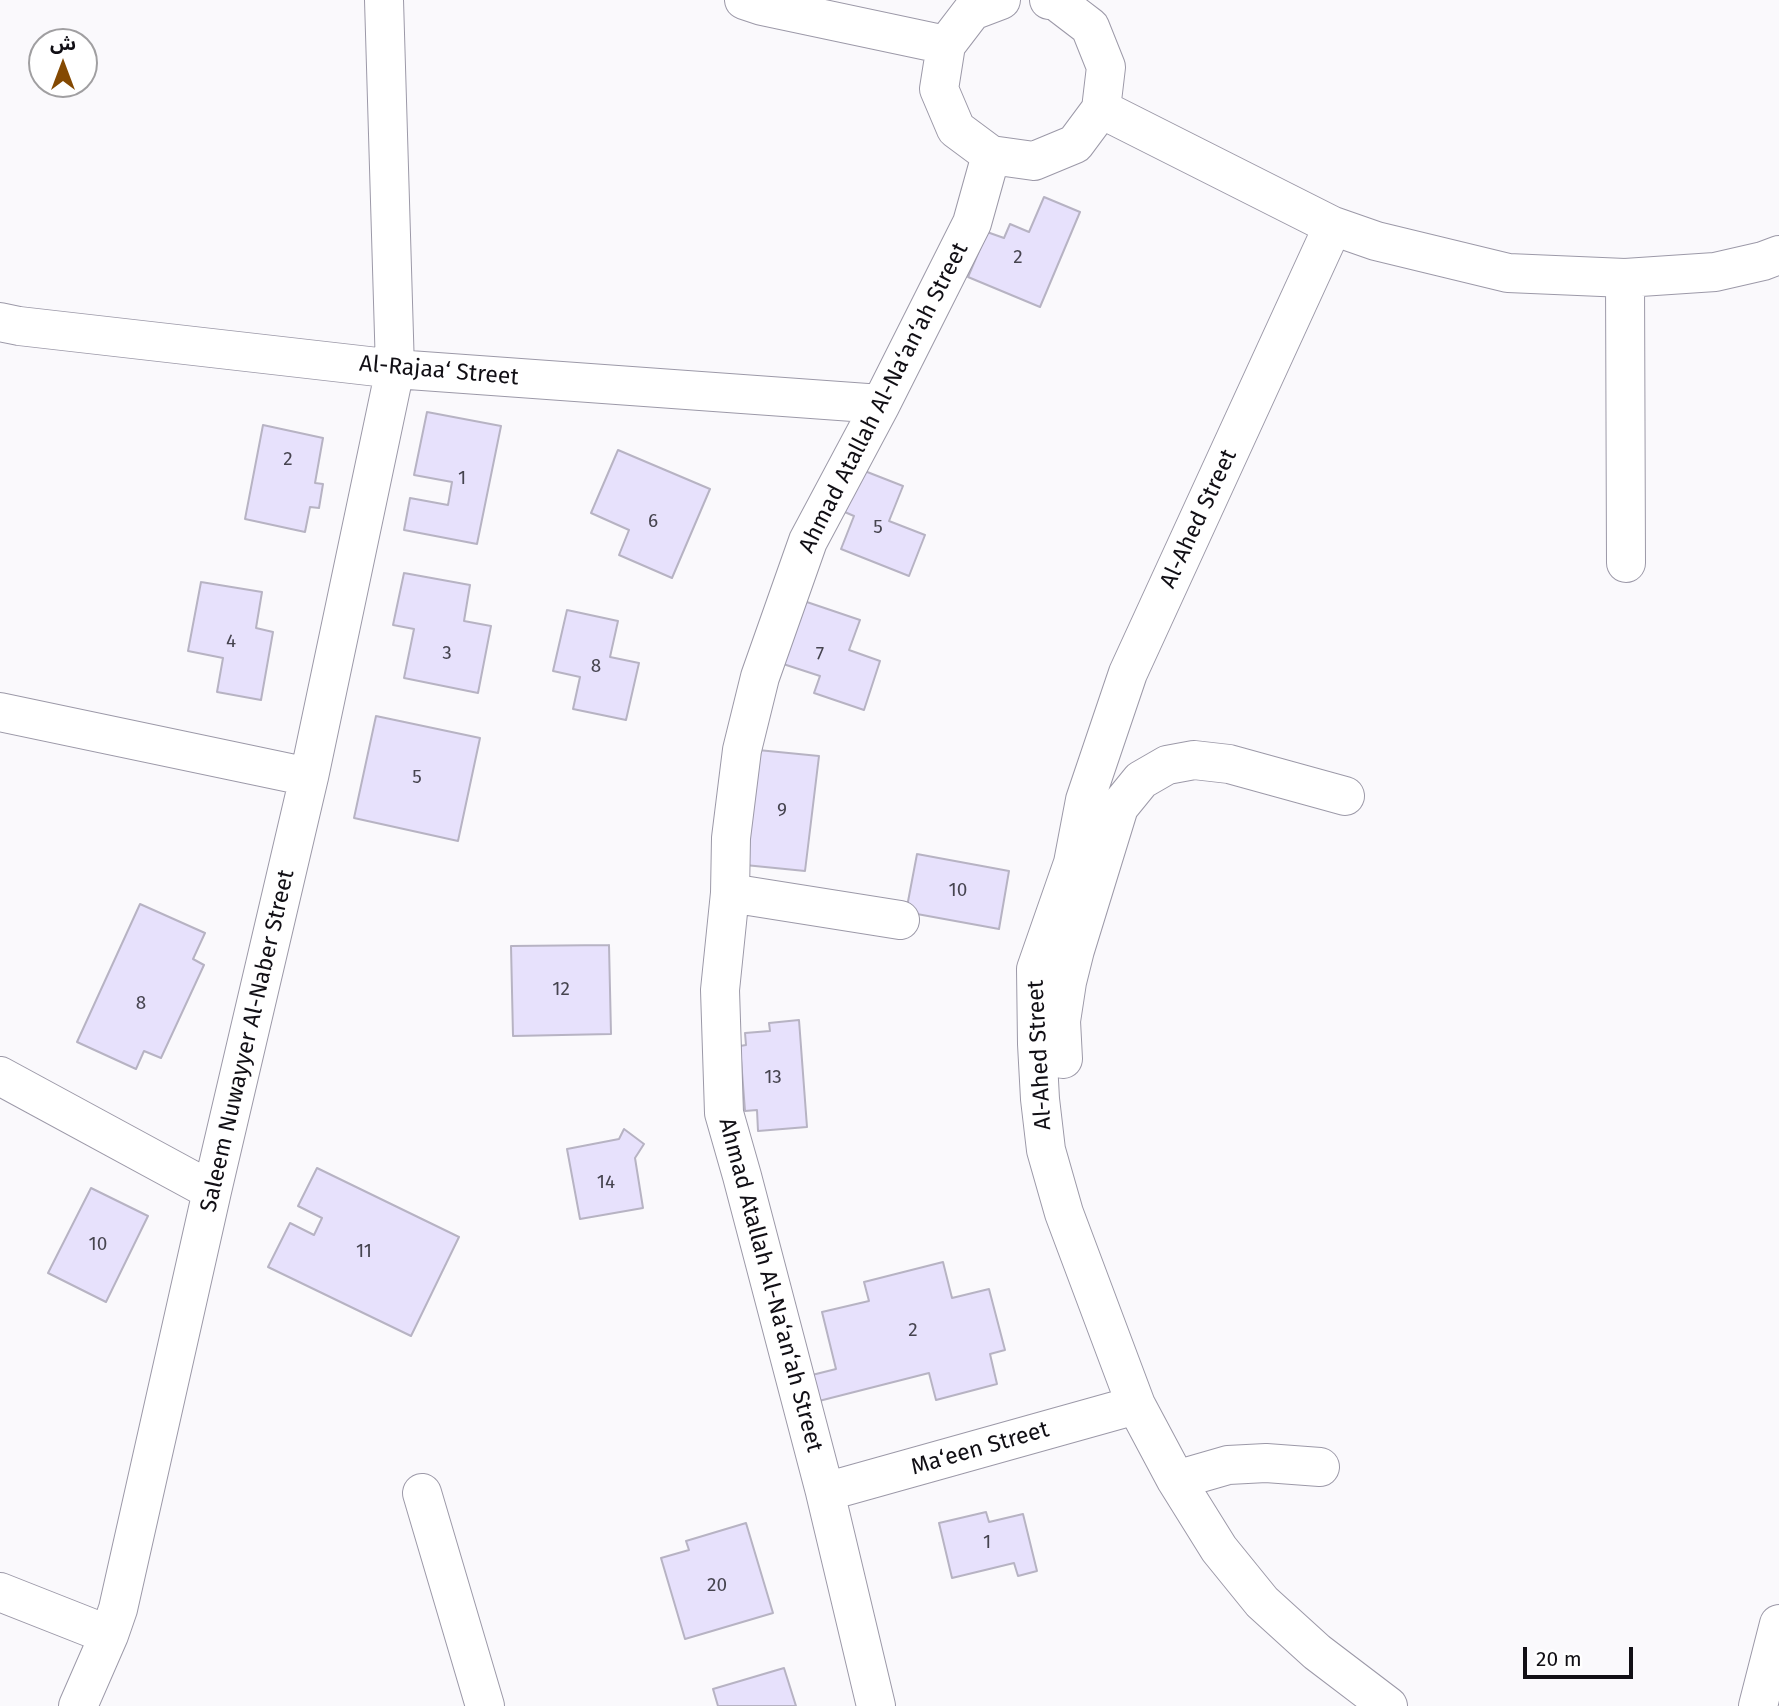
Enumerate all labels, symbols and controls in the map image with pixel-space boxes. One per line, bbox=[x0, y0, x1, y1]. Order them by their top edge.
north arrow bbox=[28, 28, 98, 98]
text: ش bbox=[50, 32, 76, 55]
street label: Ahmad Atallah Al-Na‘an‘ah Street bbox=[793, 238, 975, 558]
house number: 2 bbox=[1013, 247, 1023, 269]
street label: Al-Rajaa‘ Street bbox=[358, 350, 520, 392]
street label: Al-Ahed Street bbox=[1155, 445, 1243, 593]
house number: 2 bbox=[283, 449, 293, 471]
house number: 1 bbox=[458, 468, 466, 490]
house number: 6 bbox=[648, 511, 658, 533]
house number: 5 bbox=[873, 517, 883, 539]
house number: 4 bbox=[226, 631, 236, 653]
house number: 3 bbox=[442, 643, 452, 665]
house number: 7 bbox=[816, 644, 824, 666]
house number: 8 bbox=[591, 656, 601, 678]
house number: 5 bbox=[412, 767, 422, 789]
house number: 9 bbox=[777, 800, 787, 822]
street label: Saleem Nuwayyer Al-Naber Street bbox=[195, 867, 301, 1215]
house number: 10 bbox=[949, 880, 967, 902]
house number: 12 bbox=[552, 979, 570, 1001]
street label: Al-Ahed Street bbox=[1022, 979, 1058, 1131]
house number: 8 bbox=[136, 993, 146, 1015]
house number: 13 bbox=[764, 1067, 782, 1089]
street label: Ahmad Atallah Al-Na‘an‘ah Street bbox=[712, 1115, 828, 1455]
house number: 14 bbox=[597, 1172, 615, 1194]
house number: 10 bbox=[89, 1234, 107, 1256]
house number: 11 bbox=[356, 1241, 372, 1263]
house number: 2 bbox=[908, 1320, 918, 1342]
street label: Ma‘een Street bbox=[908, 1416, 1052, 1482]
house number: 1 bbox=[983, 1532, 991, 1554]
house number: 20 bbox=[707, 1575, 727, 1597]
scale bar bbox=[1527, 1632, 1637, 1676]
text: 20 m bbox=[1536, 1646, 1582, 1672]

